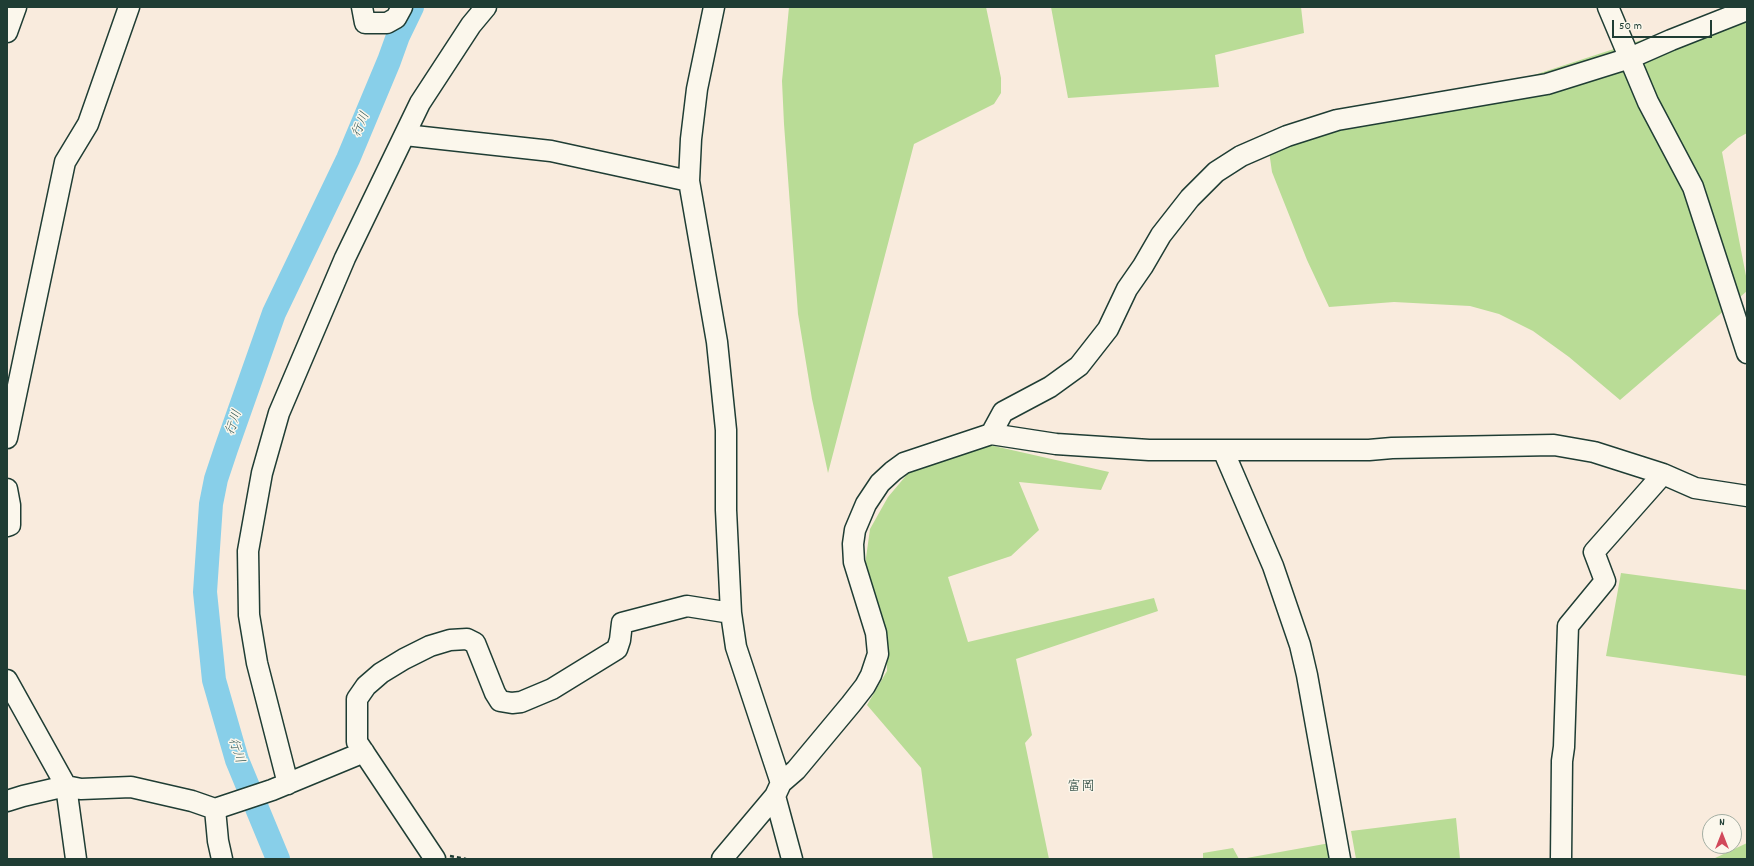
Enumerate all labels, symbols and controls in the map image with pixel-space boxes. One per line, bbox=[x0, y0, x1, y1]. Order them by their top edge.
scale bar bbox=[1614, 12, 1714, 38]
text: 50 m bbox=[1619, 18, 1642, 35]
water label: 行川 bbox=[350, 110, 374, 140]
water label: 行川 bbox=[223, 408, 247, 438]
water label: 行川 bbox=[224, 736, 246, 766]
district label: 富岡 bbox=[1067, 780, 1095, 796]
north arrow bbox=[1702, 814, 1742, 854]
text: N bbox=[1719, 815, 1725, 831]

